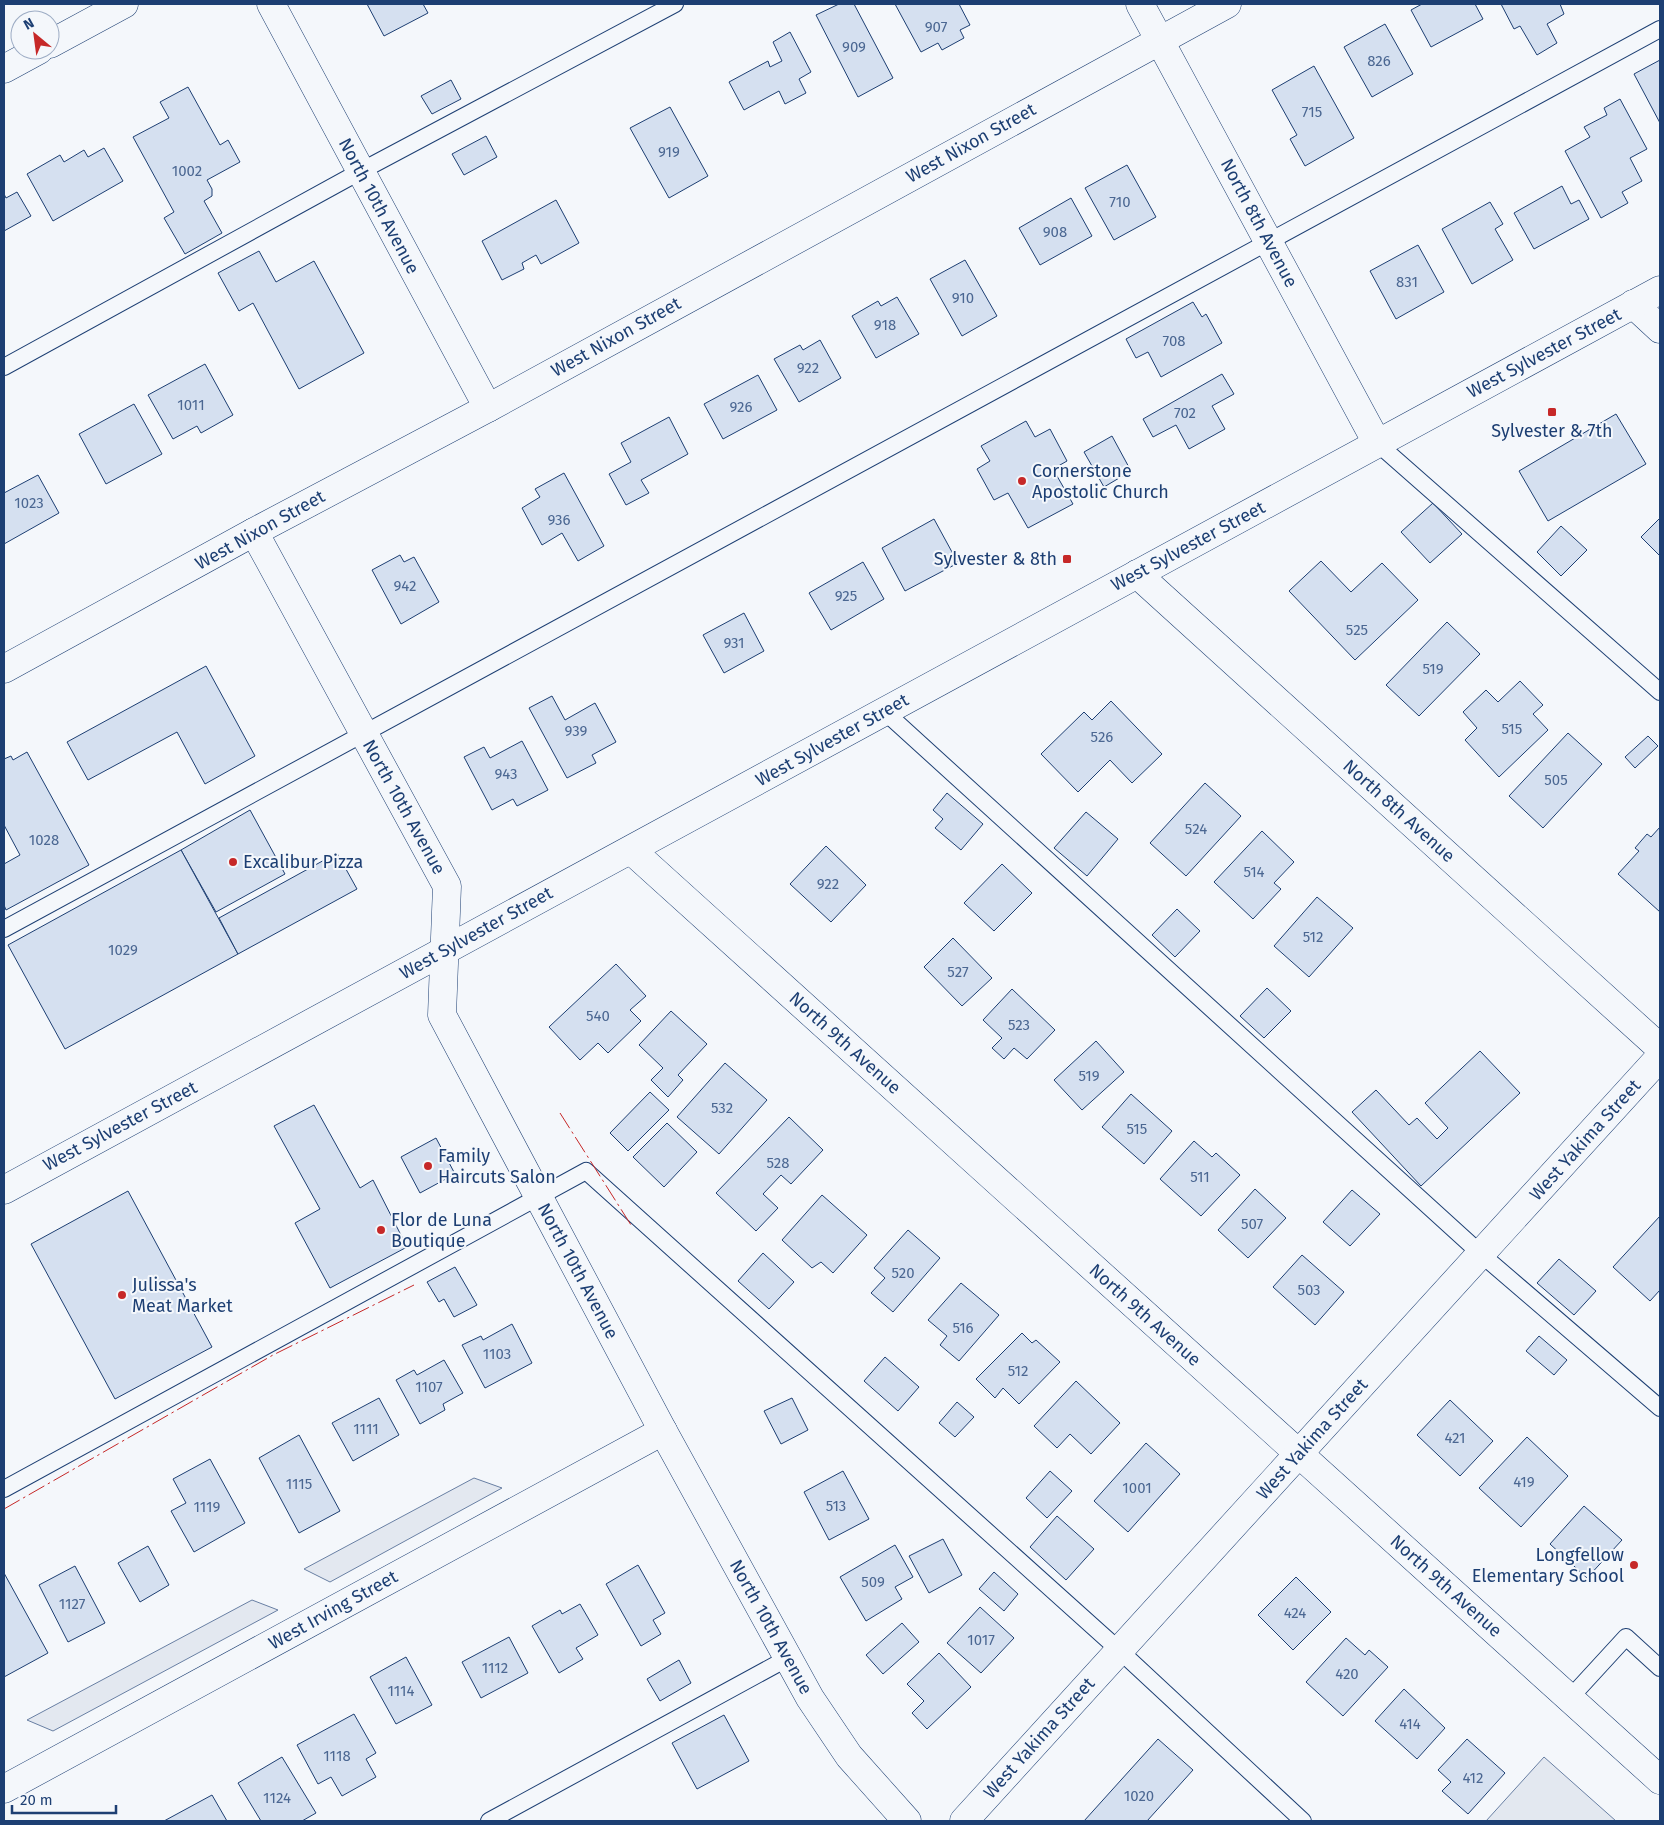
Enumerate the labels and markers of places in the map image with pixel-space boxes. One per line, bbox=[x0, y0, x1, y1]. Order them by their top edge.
marker: Sylvester & 7th bbox=[1546, 406, 1558, 418]
place label: Sylvester & 7th bbox=[1491, 420, 1613, 442]
place label: Cornerstone Apostolic Church bbox=[1032, 460, 1169, 503]
marker: Cornerstone Apostolic Church bbox=[1016, 475, 1028, 487]
place label: Sylvester & 8th bbox=[934, 548, 1057, 570]
marker: Sylvester & 8th bbox=[1061, 553, 1073, 565]
place label: Excalibur Pizza bbox=[243, 851, 363, 873]
marker: Excalibur Pizza bbox=[227, 856, 239, 868]
place label: Family Haircuts Salon bbox=[438, 1145, 556, 1188]
marker: Family Haircuts Salon bbox=[422, 1160, 434, 1172]
place label: Flor de Luna Boutique bbox=[391, 1209, 492, 1252]
marker: Flor de Luna Boutique bbox=[375, 1224, 387, 1236]
place label: Julissa's Meat Market bbox=[132, 1274, 233, 1317]
marker: Julissa's Meat Market bbox=[116, 1289, 128, 1301]
place label: Longfellow Elementary School bbox=[1472, 1544, 1624, 1587]
marker: Longfellow Elementary School bbox=[1628, 1559, 1640, 1571]

